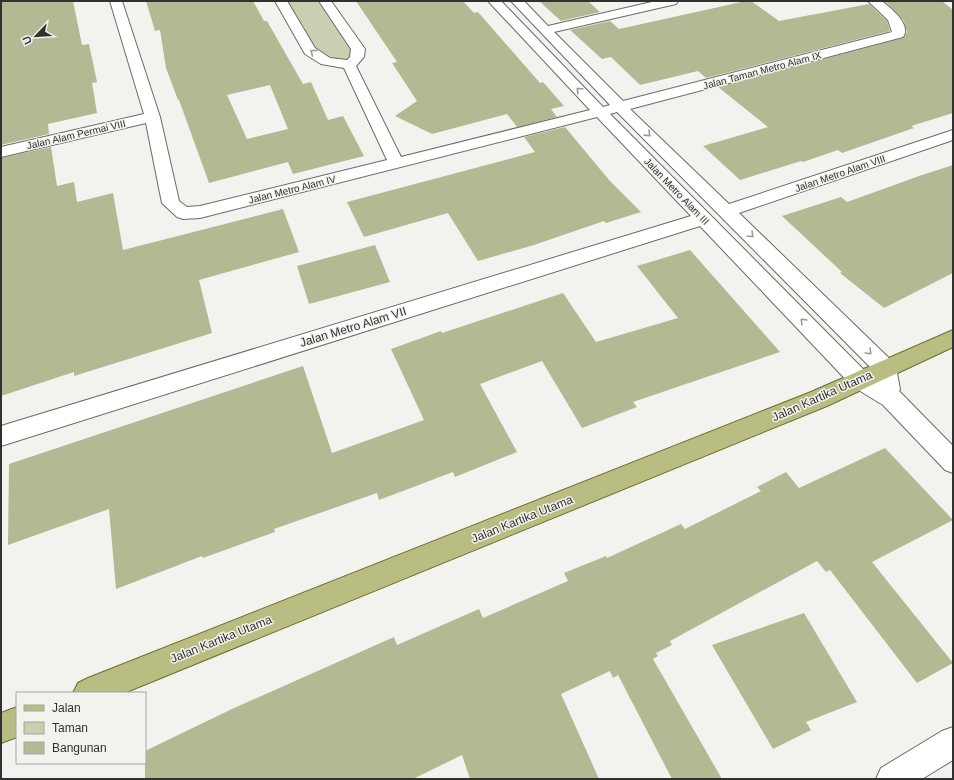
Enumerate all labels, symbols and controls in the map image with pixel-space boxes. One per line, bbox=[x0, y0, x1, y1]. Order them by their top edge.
north arrow bbox=[16, 16, 56, 56]
text: U bbox=[20, 34, 34, 46]
street label: Jalan Taman Metro Alam IX bbox=[702, 49, 823, 92]
one-way arrow bbox=[311, 50, 318, 57]
one-way arrow bbox=[576, 87, 583, 95]
street label: Jalan Alam Permai VIII bbox=[26, 118, 127, 151]
one-way arrow bbox=[643, 129, 651, 137]
street label: Jalan Metro Alam VIII bbox=[793, 153, 887, 194]
street label: Jalan Metro Alam III bbox=[642, 156, 711, 227]
street label: Jalan Metro Alam IV bbox=[247, 173, 337, 206]
one-way arrow bbox=[746, 230, 754, 238]
street label: Jalan Metro Alam VII bbox=[298, 304, 408, 350]
one-way arrow bbox=[800, 318, 808, 326]
one-way arrow bbox=[864, 348, 872, 355]
street label: Jalan Kartika Utama bbox=[770, 367, 874, 424]
street label: Jalan Kartika Utama bbox=[469, 492, 575, 546]
street label: Jalan Kartika Utama bbox=[168, 612, 274, 666]
legend bbox=[16, 692, 146, 764]
text: Jalan bbox=[52, 701, 81, 715]
text: Taman bbox=[52, 721, 88, 735]
text: Bangunan bbox=[52, 741, 107, 755]

